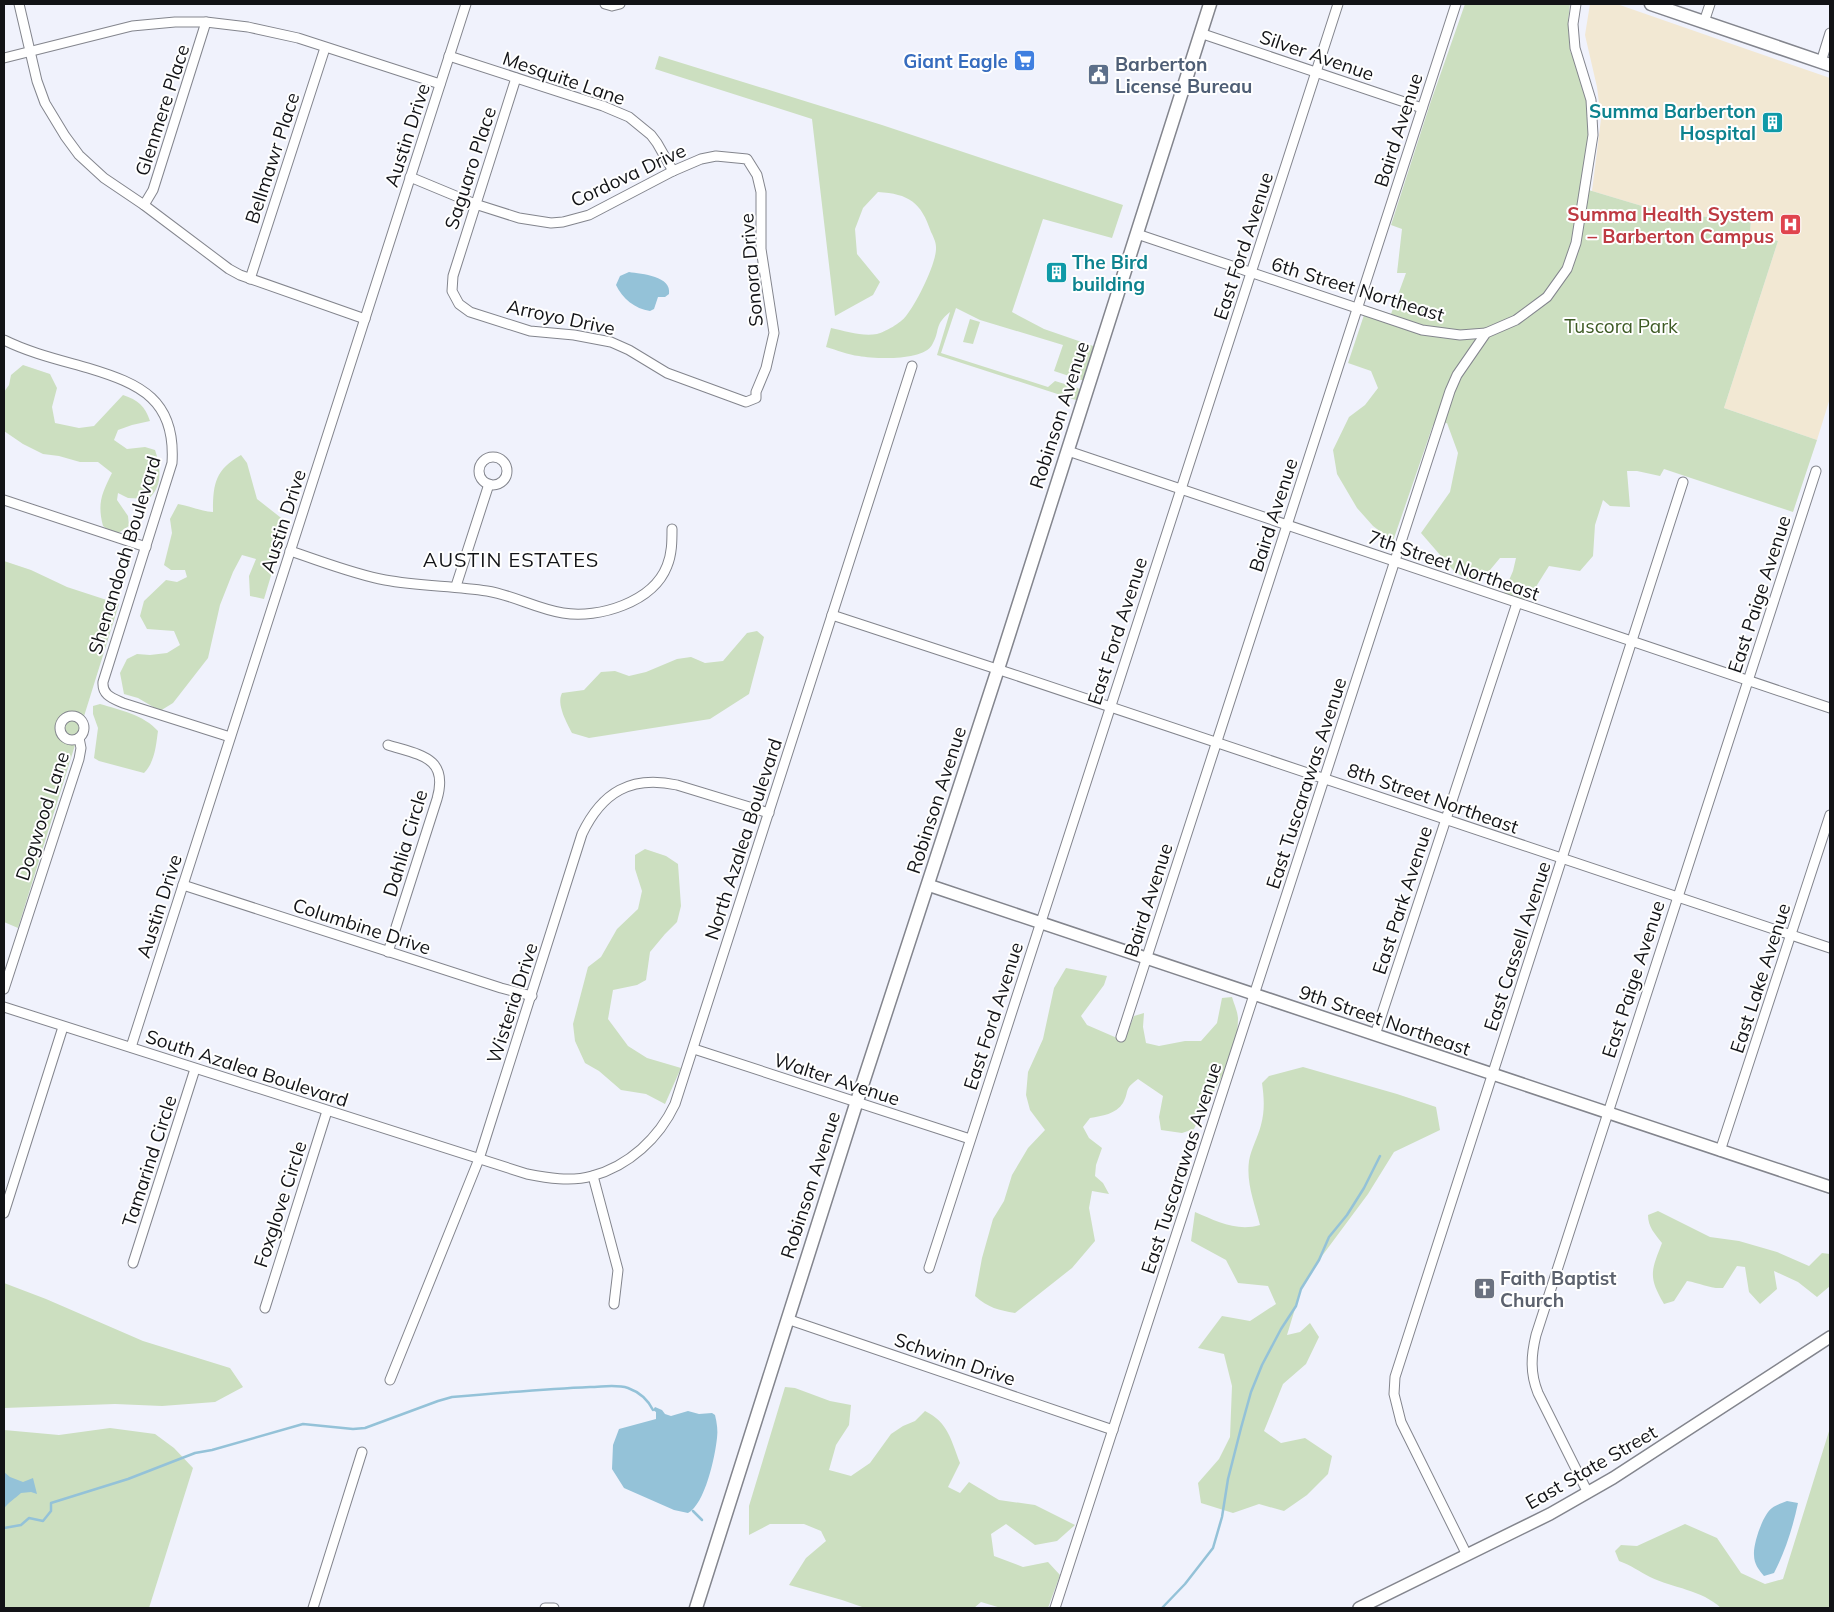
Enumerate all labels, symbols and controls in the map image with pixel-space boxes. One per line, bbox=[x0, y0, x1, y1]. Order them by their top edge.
street label: Silver Avenue bbox=[1257, 24, 1377, 86]
street label: Glenmere Place bbox=[129, 41, 195, 179]
street label: Mesquite Lane bbox=[500, 46, 628, 110]
place label: Giant Eagle bbox=[903, 49, 1008, 73]
supermarket icon: Giant Eagle bbox=[1012, 49, 1036, 73]
place label: Barberton License Bureau bbox=[1115, 52, 1252, 98]
public building icon: Barberton License Bureau bbox=[1087, 63, 1111, 87]
street label: Baird Avenue bbox=[1368, 70, 1428, 190]
street label: Austin Drive bbox=[379, 80, 435, 190]
street label: Bellmawr Place bbox=[239, 89, 305, 227]
place label: Summa Barberton Hospital bbox=[1589, 99, 1756, 145]
street label: Saguaro Place bbox=[439, 104, 501, 232]
building icon: Summa Barberton Hospital bbox=[1760, 110, 1784, 134]
street label: Cordova Drive bbox=[567, 138, 689, 212]
street label: East Ford Avenue bbox=[1208, 169, 1278, 323]
place label: Summa Health System – Barberton Campus bbox=[1567, 202, 1774, 248]
street label: Sonora Drive bbox=[734, 212, 768, 328]
hospital icon: Summa Health System – Barberton Campus bbox=[1778, 213, 1802, 237]
place label: The Bird building bbox=[1072, 250, 1148, 296]
street label: 6th Street Northeast bbox=[1269, 251, 1448, 327]
building icon: The Bird building bbox=[1044, 261, 1068, 285]
street label: Arroyo Drive bbox=[505, 294, 617, 340]
park label: Tuscora Park bbox=[1564, 314, 1678, 338]
street label: Robinson Avenue bbox=[1024, 338, 1094, 492]
street label: Shenandoah Boulevard bbox=[82, 453, 166, 657]
street label: Baird Avenue bbox=[1243, 455, 1303, 575]
street label: Austin Drive bbox=[255, 466, 311, 576]
street label: East Paige Avenue bbox=[1722, 512, 1796, 676]
street label: 7th Street Northeast bbox=[1365, 524, 1543, 606]
district label: AUSTIN ESTATES bbox=[423, 547, 599, 572]
street label: East Ford Avenue bbox=[1082, 554, 1152, 708]
street label: East Tuscarawas Avenue bbox=[1260, 674, 1352, 892]
street label: Robinson Avenue bbox=[901, 723, 971, 877]
street label: North Azalea Boulevard bbox=[699, 735, 787, 943]
street label: Dogwood Lane bbox=[10, 748, 74, 884]
street label: 8th Street Northeast bbox=[1344, 757, 1522, 839]
street label: Dahlia Circle bbox=[377, 787, 433, 899]
street label: East Park Avenue bbox=[1367, 823, 1437, 977]
street label: Baird Avenue bbox=[1118, 840, 1178, 960]
street label: Austin Drive bbox=[131, 851, 187, 961]
street label: East Cassell Avenue bbox=[1478, 858, 1556, 1034]
street label: Columbine Drive bbox=[290, 892, 434, 960]
street label: East Paige Avenue bbox=[1596, 897, 1670, 1061]
street label: East Lake Avenue bbox=[1724, 900, 1796, 1056]
street label: East Ford Avenue bbox=[958, 939, 1028, 1093]
street label: Wisteria Drive bbox=[481, 940, 543, 1066]
street label: 9th Street Northeast bbox=[1296, 979, 1474, 1061]
street label: South Azalea Boulevard bbox=[143, 1024, 351, 1112]
street label: Walter Avenue bbox=[771, 1047, 903, 1111]
street label: East Tuscarawas Avenue bbox=[1135, 1059, 1227, 1277]
street label: Tamarind Circle bbox=[116, 1092, 182, 1230]
street label: Robinson Avenue bbox=[775, 1108, 845, 1262]
street label: Foxglove Circle bbox=[248, 1138, 312, 1270]
place label: Faith Baptist Church bbox=[1500, 1266, 1616, 1312]
church icon: Faith Baptist Church bbox=[1472, 1277, 1496, 1301]
street label: Schwinn Drive bbox=[891, 1327, 1019, 1391]
street label: East State Street bbox=[1521, 1420, 1661, 1514]

